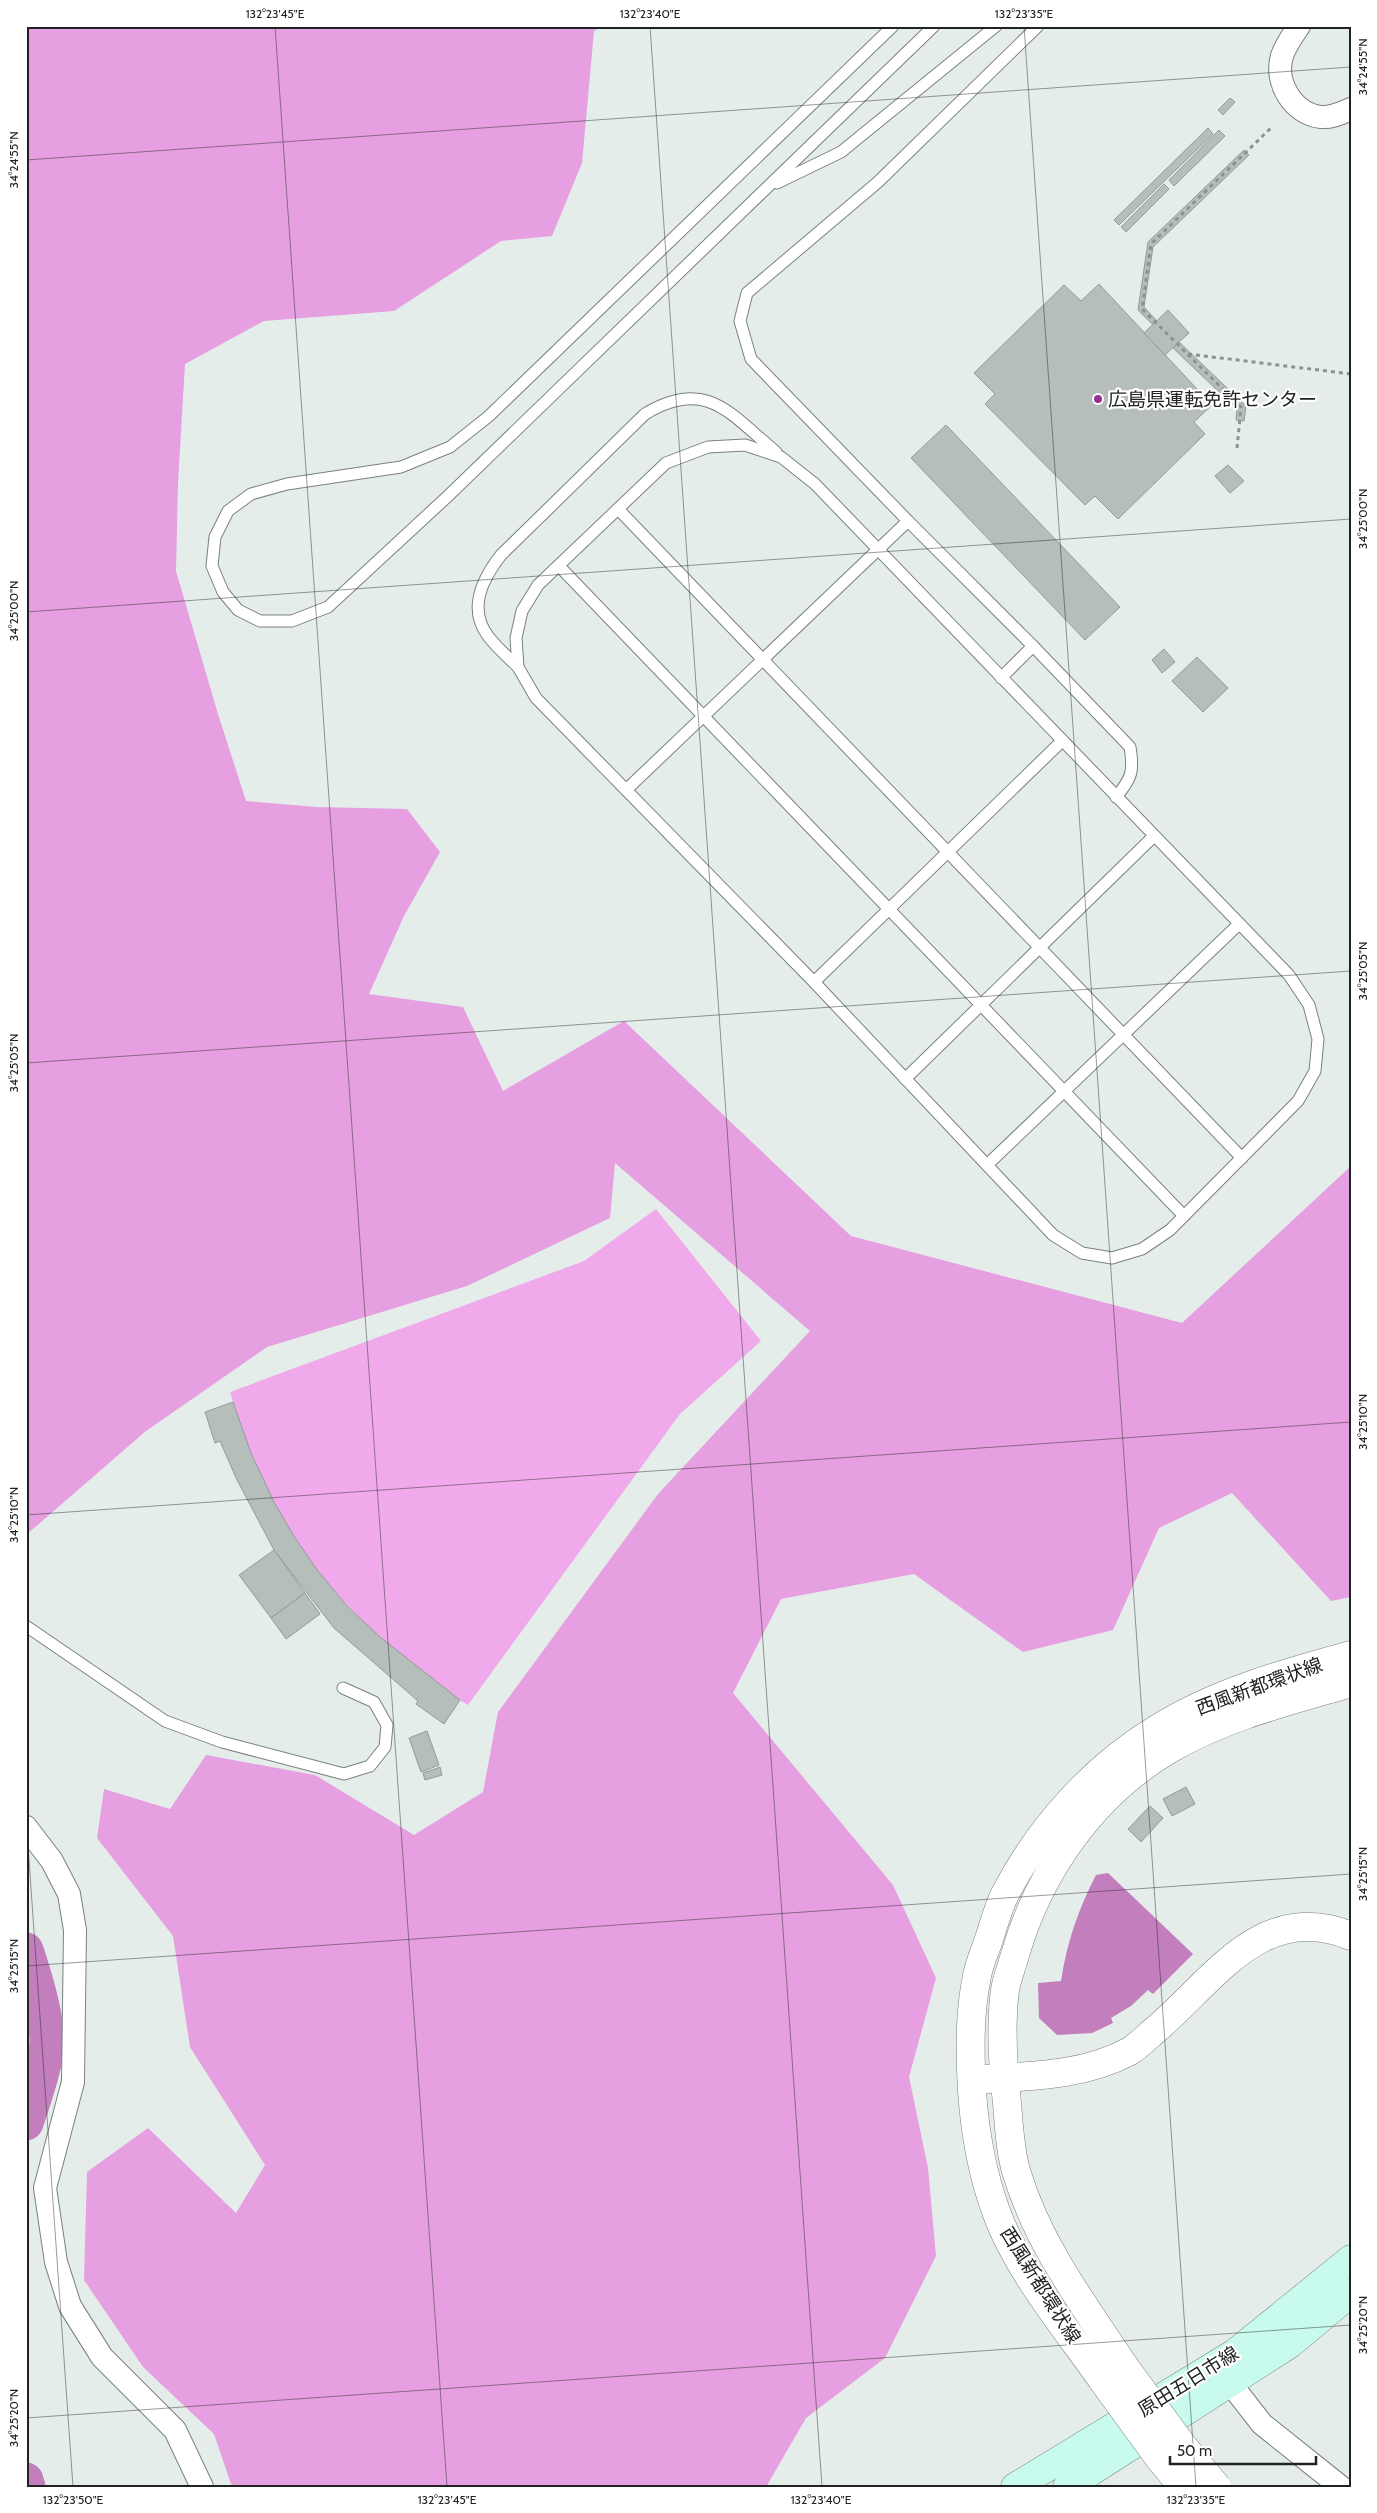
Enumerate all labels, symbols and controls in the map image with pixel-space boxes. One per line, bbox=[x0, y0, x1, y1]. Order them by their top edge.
text: 132°23'45"E bbox=[246, 6, 305, 21]
text: 132°23'40"E bbox=[620, 6, 681, 21]
text: 132°23'35"E bbox=[995, 6, 1054, 21]
text: 34°24'55"N bbox=[1355, 38, 1370, 96]
text: 34°24'55"N bbox=[6, 131, 21, 189]
place label: 広島県運転免許センター bbox=[1108, 388, 1317, 411]
marker: 広島県運転免許センター bbox=[1092, 393, 1104, 405]
text: 34°25'00"N bbox=[1355, 489, 1370, 549]
text: 34°25'00"N bbox=[6, 581, 21, 641]
text: 34°25'05"N bbox=[1355, 942, 1370, 1000]
text: 34°25'05"N bbox=[6, 1034, 21, 1092]
text: 34°25'10"N bbox=[1355, 1394, 1370, 1450]
text: 34°25'10"N bbox=[6, 1487, 21, 1543]
street label: 西風新都環状線 bbox=[1193, 1653, 1326, 1720]
text: 34°25'15"N bbox=[1355, 1847, 1370, 1901]
text: 34°25'15"N bbox=[6, 1939, 21, 1993]
street label: 西風新都環状線 bbox=[996, 2223, 1086, 2348]
text: 34°25'20"N bbox=[1355, 2296, 1370, 2354]
street label: 原田五日市線 bbox=[1134, 2341, 1243, 2421]
text: 34°25'20"N bbox=[6, 2389, 21, 2447]
scale bar bbox=[1170, 2433, 1316, 2465]
text: 50 m bbox=[1177, 2442, 1212, 2460]
text: 132°23'50"E bbox=[43, 2492, 104, 2507]
text: 132°23'45"E bbox=[418, 2492, 477, 2507]
text: 132°23'40"E bbox=[791, 2492, 852, 2507]
text: 132°23'35"E bbox=[1167, 2492, 1226, 2507]

